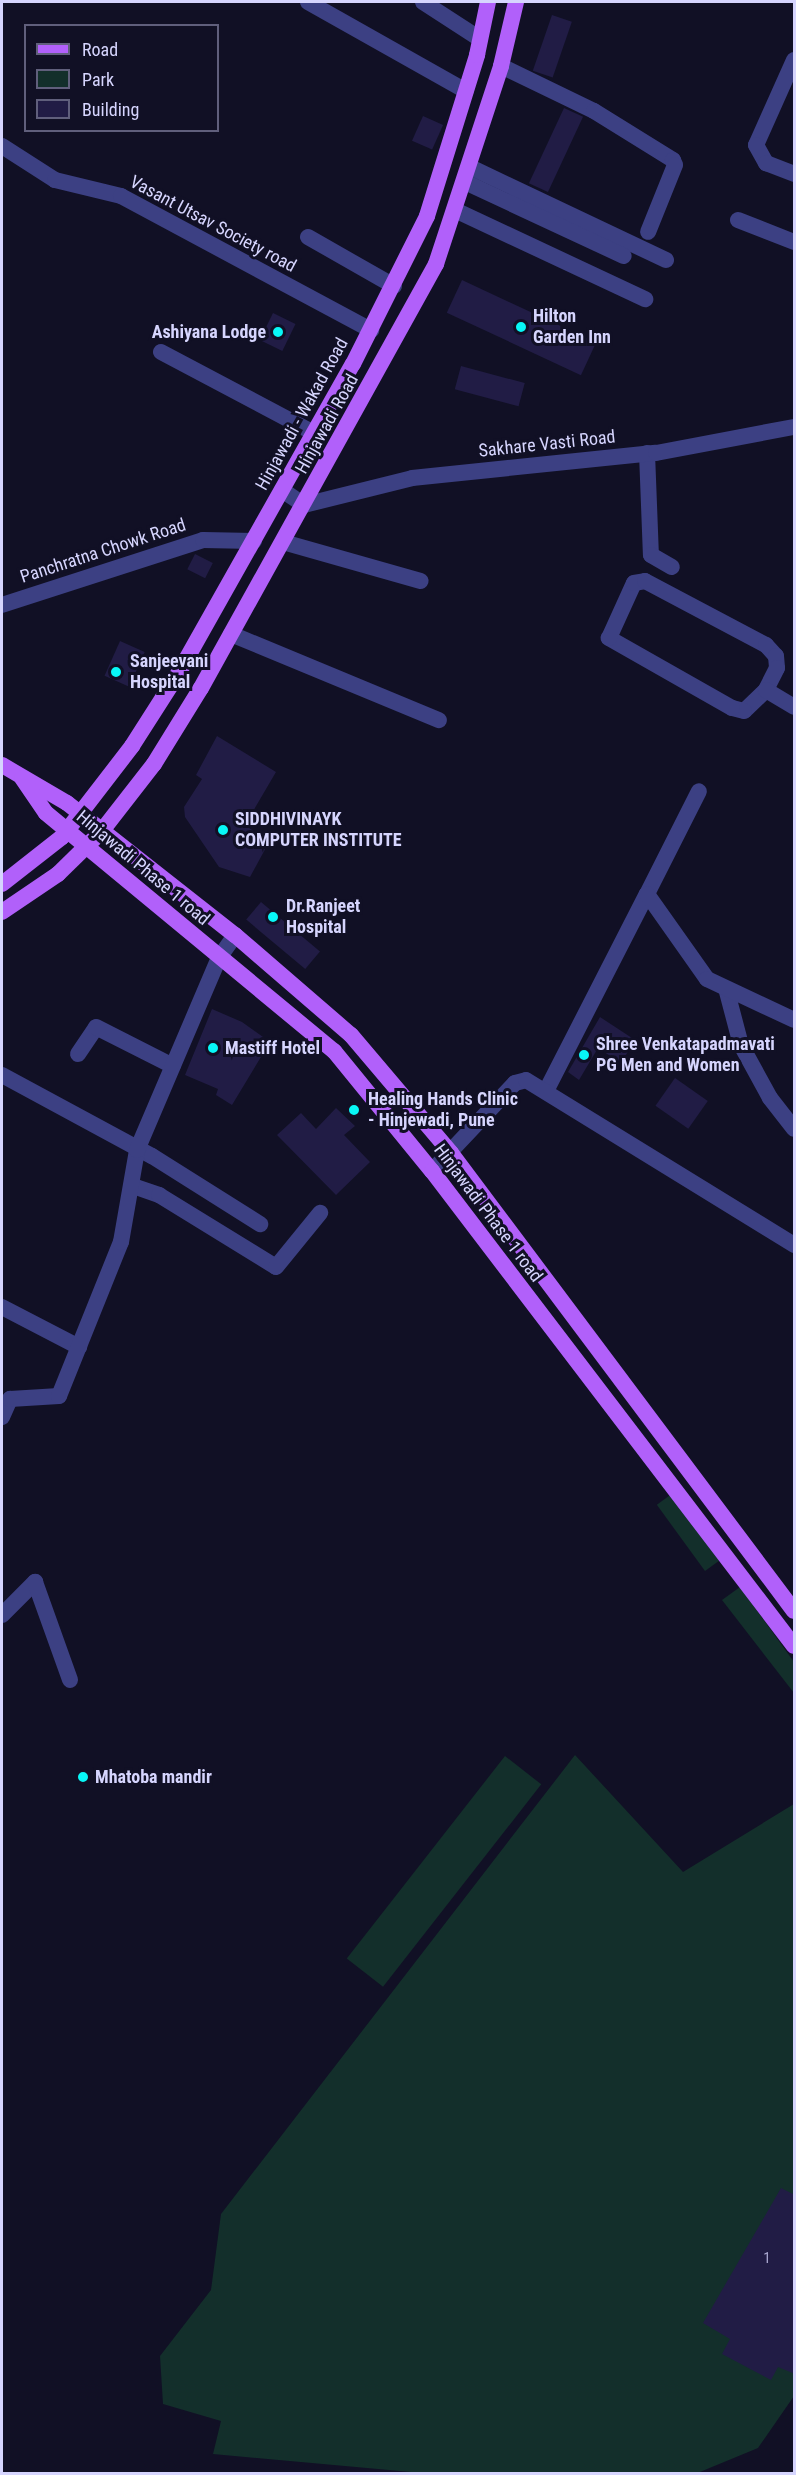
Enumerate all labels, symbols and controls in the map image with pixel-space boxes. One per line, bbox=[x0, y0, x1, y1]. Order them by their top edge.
legend bbox=[24, 24, 219, 132]
text: Road bbox=[82, 39, 118, 60]
text: Park bbox=[82, 69, 114, 90]
text: Building bbox=[82, 99, 139, 120]
street label: Vasant Utsav Society road bbox=[126, 171, 300, 277]
place label: Hilton Garden Inn bbox=[533, 306, 611, 348]
marker: Hilton Garden Inn bbox=[514, 320, 528, 334]
place label: Ashiyana Lodge bbox=[152, 321, 266, 343]
marker: Ashiyana Lodge bbox=[271, 325, 285, 339]
street label: Hinjawadi - Wakad Road bbox=[251, 334, 353, 494]
street label: Hinjawadi Road bbox=[291, 371, 363, 477]
street label: Sakhare Vasti Road bbox=[477, 426, 617, 462]
street label: Panchratna Chowk Road bbox=[17, 514, 189, 588]
place label: Sanjeevani Hospital bbox=[130, 651, 208, 694]
marker: Sanjeevani Hospital bbox=[107, 663, 125, 681]
street label: Hinjawadi Phase 1 road bbox=[72, 806, 214, 930]
place label: SIDDHIVINAYK COMPUTER INSTITUTE bbox=[235, 809, 402, 852]
marker: SIDDHIVINAYK COMPUTER INSTITUTE bbox=[216, 823, 230, 837]
place label: Dr.Ranjeet Hospital bbox=[286, 896, 360, 938]
marker: Dr.Ranjeet Hospital bbox=[264, 908, 282, 926]
place label: Shree Venkatapadmavati PG Men and Women bbox=[596, 1034, 775, 1076]
place label: Mastiff Hotel bbox=[225, 1037, 320, 1059]
marker: Mastiff Hotel bbox=[206, 1041, 220, 1055]
marker: Shree Venkatapadmavati PG Men and Women bbox=[577, 1048, 591, 1062]
place label: Healing Hands Clinic - Hinjewadi, Pune bbox=[368, 1089, 518, 1132]
marker: Healing Hands Clinic - Hinjewadi, Pune bbox=[345, 1101, 363, 1119]
street label: Hinjawadi Phase 1 road bbox=[429, 1140, 547, 1286]
place label: Mhatoba mandir bbox=[95, 1766, 212, 1788]
marker: Mhatoba mandir bbox=[76, 1770, 90, 1784]
house number: 1 bbox=[763, 2250, 771, 2268]

